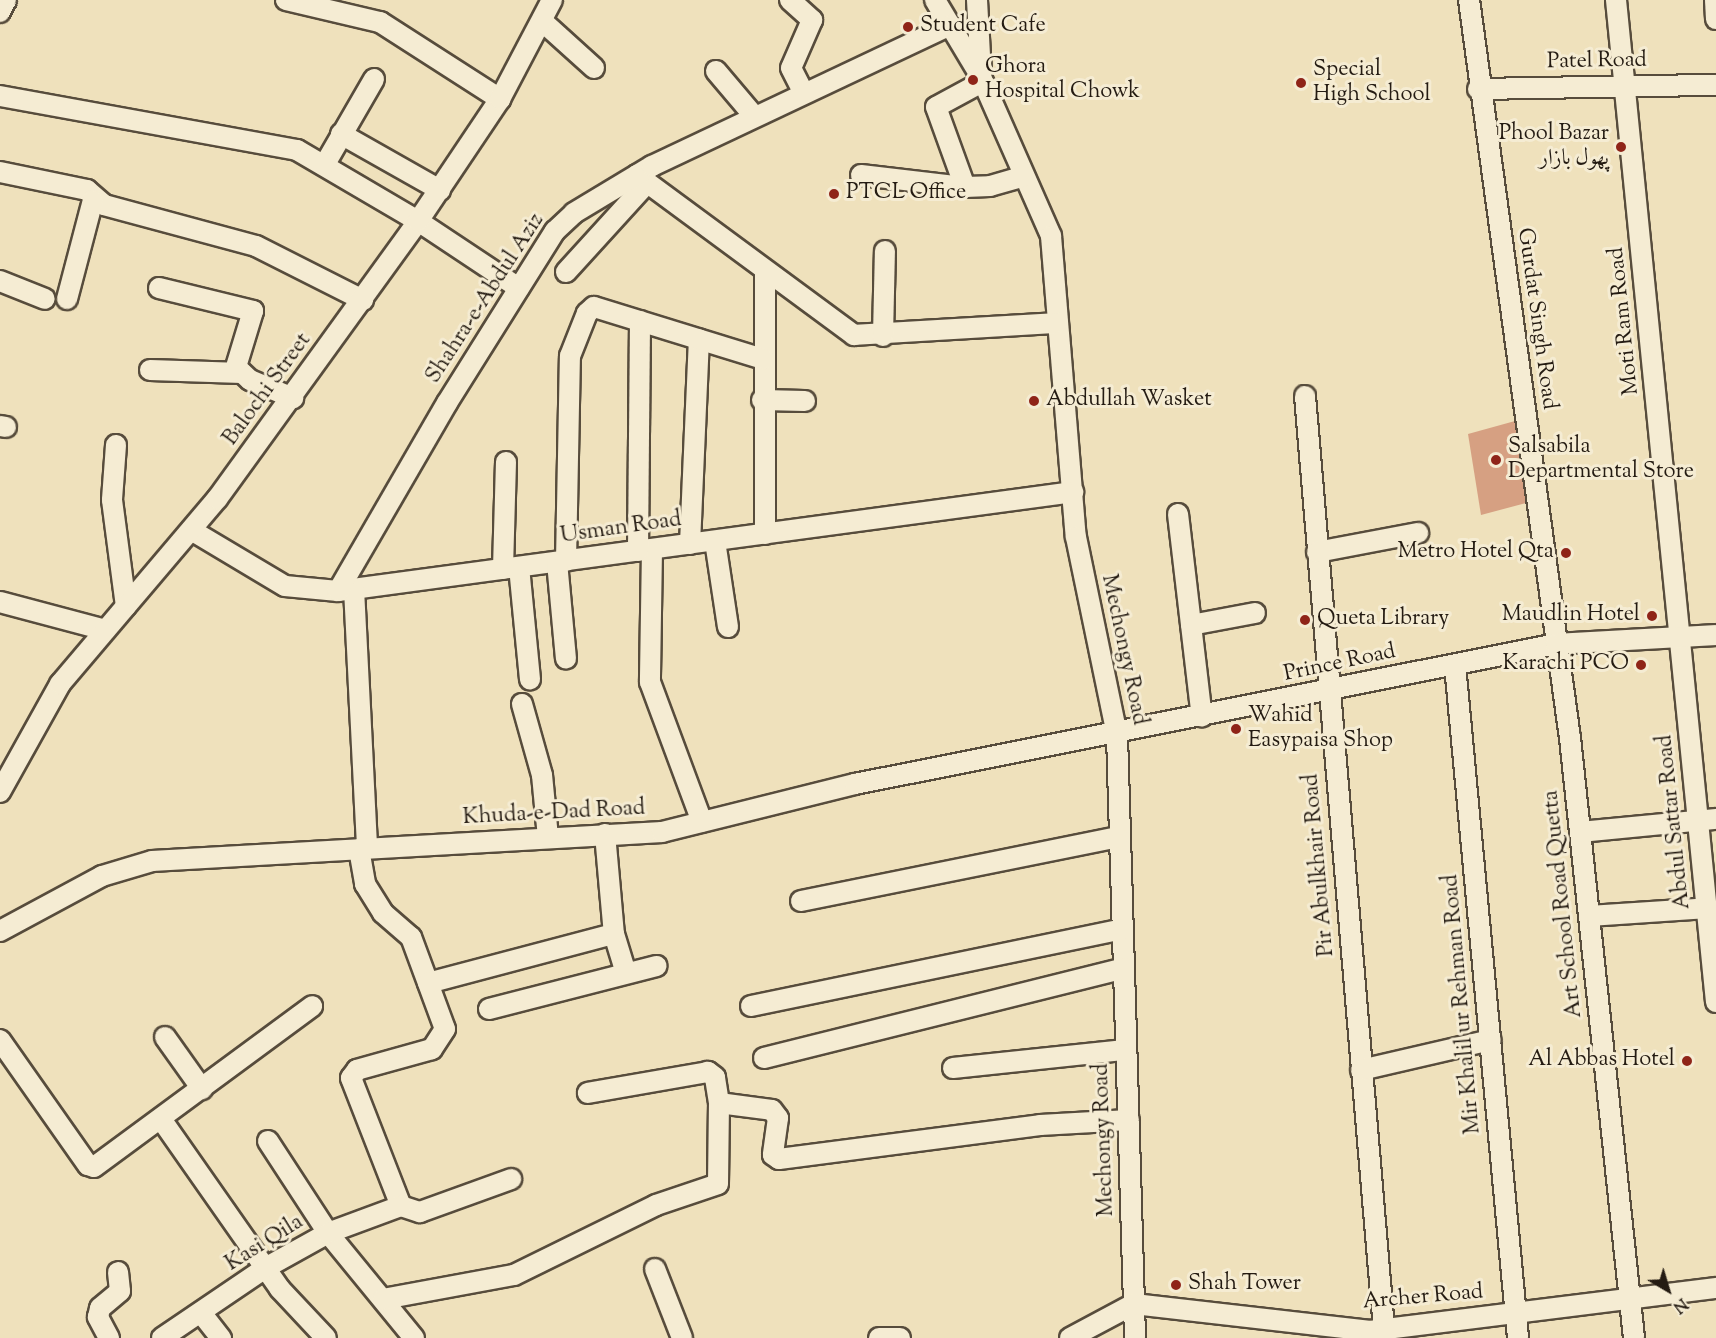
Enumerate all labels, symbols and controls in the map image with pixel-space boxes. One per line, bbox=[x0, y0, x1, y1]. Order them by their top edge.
place label: Student Cafe bbox=[920, 14, 1046, 40]
marker: Student Cafe bbox=[901, 20, 915, 34]
street label: Patel Road bbox=[1547, 48, 1647, 76]
place label: Ghora Hospital Chowk bbox=[985, 54, 1140, 106]
place label: Special High School bbox=[1313, 57, 1431, 108]
marker: Ghora Hospital Chowk bbox=[966, 73, 980, 87]
marker: Special High School bbox=[1294, 76, 1308, 90]
place label: Phool Bazar پھول بازار bbox=[1499, 121, 1609, 172]
marker: Phool Bazar پھول بازار bbox=[1614, 140, 1628, 154]
place label: PTCL Office bbox=[846, 181, 966, 207]
marker: PTCL Office bbox=[827, 187, 841, 201]
street label: Shahra-e-Abdul Aziz bbox=[421, 209, 551, 389]
street label: Gurdat Singh Road bbox=[1510, 226, 1562, 412]
street label: Moti Ram Road bbox=[1604, 246, 1646, 396]
street label: Balochi Street bbox=[218, 329, 318, 451]
place label: Abdullah Wasket bbox=[1046, 388, 1212, 414]
marker: Abdullah Wasket bbox=[1027, 394, 1041, 408]
place label: Salsabila Departmental Store bbox=[1508, 434, 1694, 486]
marker: Salsabila Departmental Store bbox=[1489, 453, 1503, 467]
street label: Usman Road bbox=[559, 507, 683, 551]
place label: Metro Hotel Qta bbox=[1398, 540, 1554, 566]
marker: Metro Hotel Qta bbox=[1559, 546, 1573, 560]
street label: Mechongy Road bbox=[1094, 572, 1152, 728]
place label: Maudlin Hotel bbox=[1502, 603, 1640, 629]
place label: Queta Library bbox=[1317, 607, 1449, 633]
marker: Maudlin Hotel bbox=[1645, 609, 1659, 623]
marker: Queta Library bbox=[1298, 613, 1312, 627]
street label: Prince Road bbox=[1282, 639, 1398, 689]
place label: Karachi PCO bbox=[1503, 652, 1629, 678]
marker: Karachi PCO bbox=[1634, 658, 1648, 672]
place label: Wahid Easypaisa Shop bbox=[1248, 703, 1393, 754]
marker: Wahid Easypaisa Shop bbox=[1229, 722, 1243, 736]
street label: Abdul Sattar Road bbox=[1653, 733, 1697, 911]
street label: Pir Abulkhair Road bbox=[1299, 772, 1341, 958]
street label: Art School Road Quetta bbox=[1539, 789, 1589, 1019]
street label: Khuda-e-Dad Road bbox=[462, 796, 646, 832]
street label: Mir Khalil ur Rehman Road bbox=[1438, 873, 1488, 1135]
place label: Al Abbas Hotel bbox=[1528, 1048, 1675, 1074]
marker: Al Abbas Hotel bbox=[1680, 1054, 1694, 1068]
street label: Mechongy Road bbox=[1089, 1063, 1121, 1217]
street label: Kasi Qila bbox=[221, 1210, 309, 1278]
north arrow bbox=[1638, 1260, 1698, 1320]
place label: Shah Tower bbox=[1188, 1272, 1301, 1298]
marker: Shah Tower bbox=[1169, 1278, 1183, 1292]
street label: Archer Road bbox=[1362, 1280, 1484, 1316]
text: N bbox=[1667, 1292, 1692, 1318]

